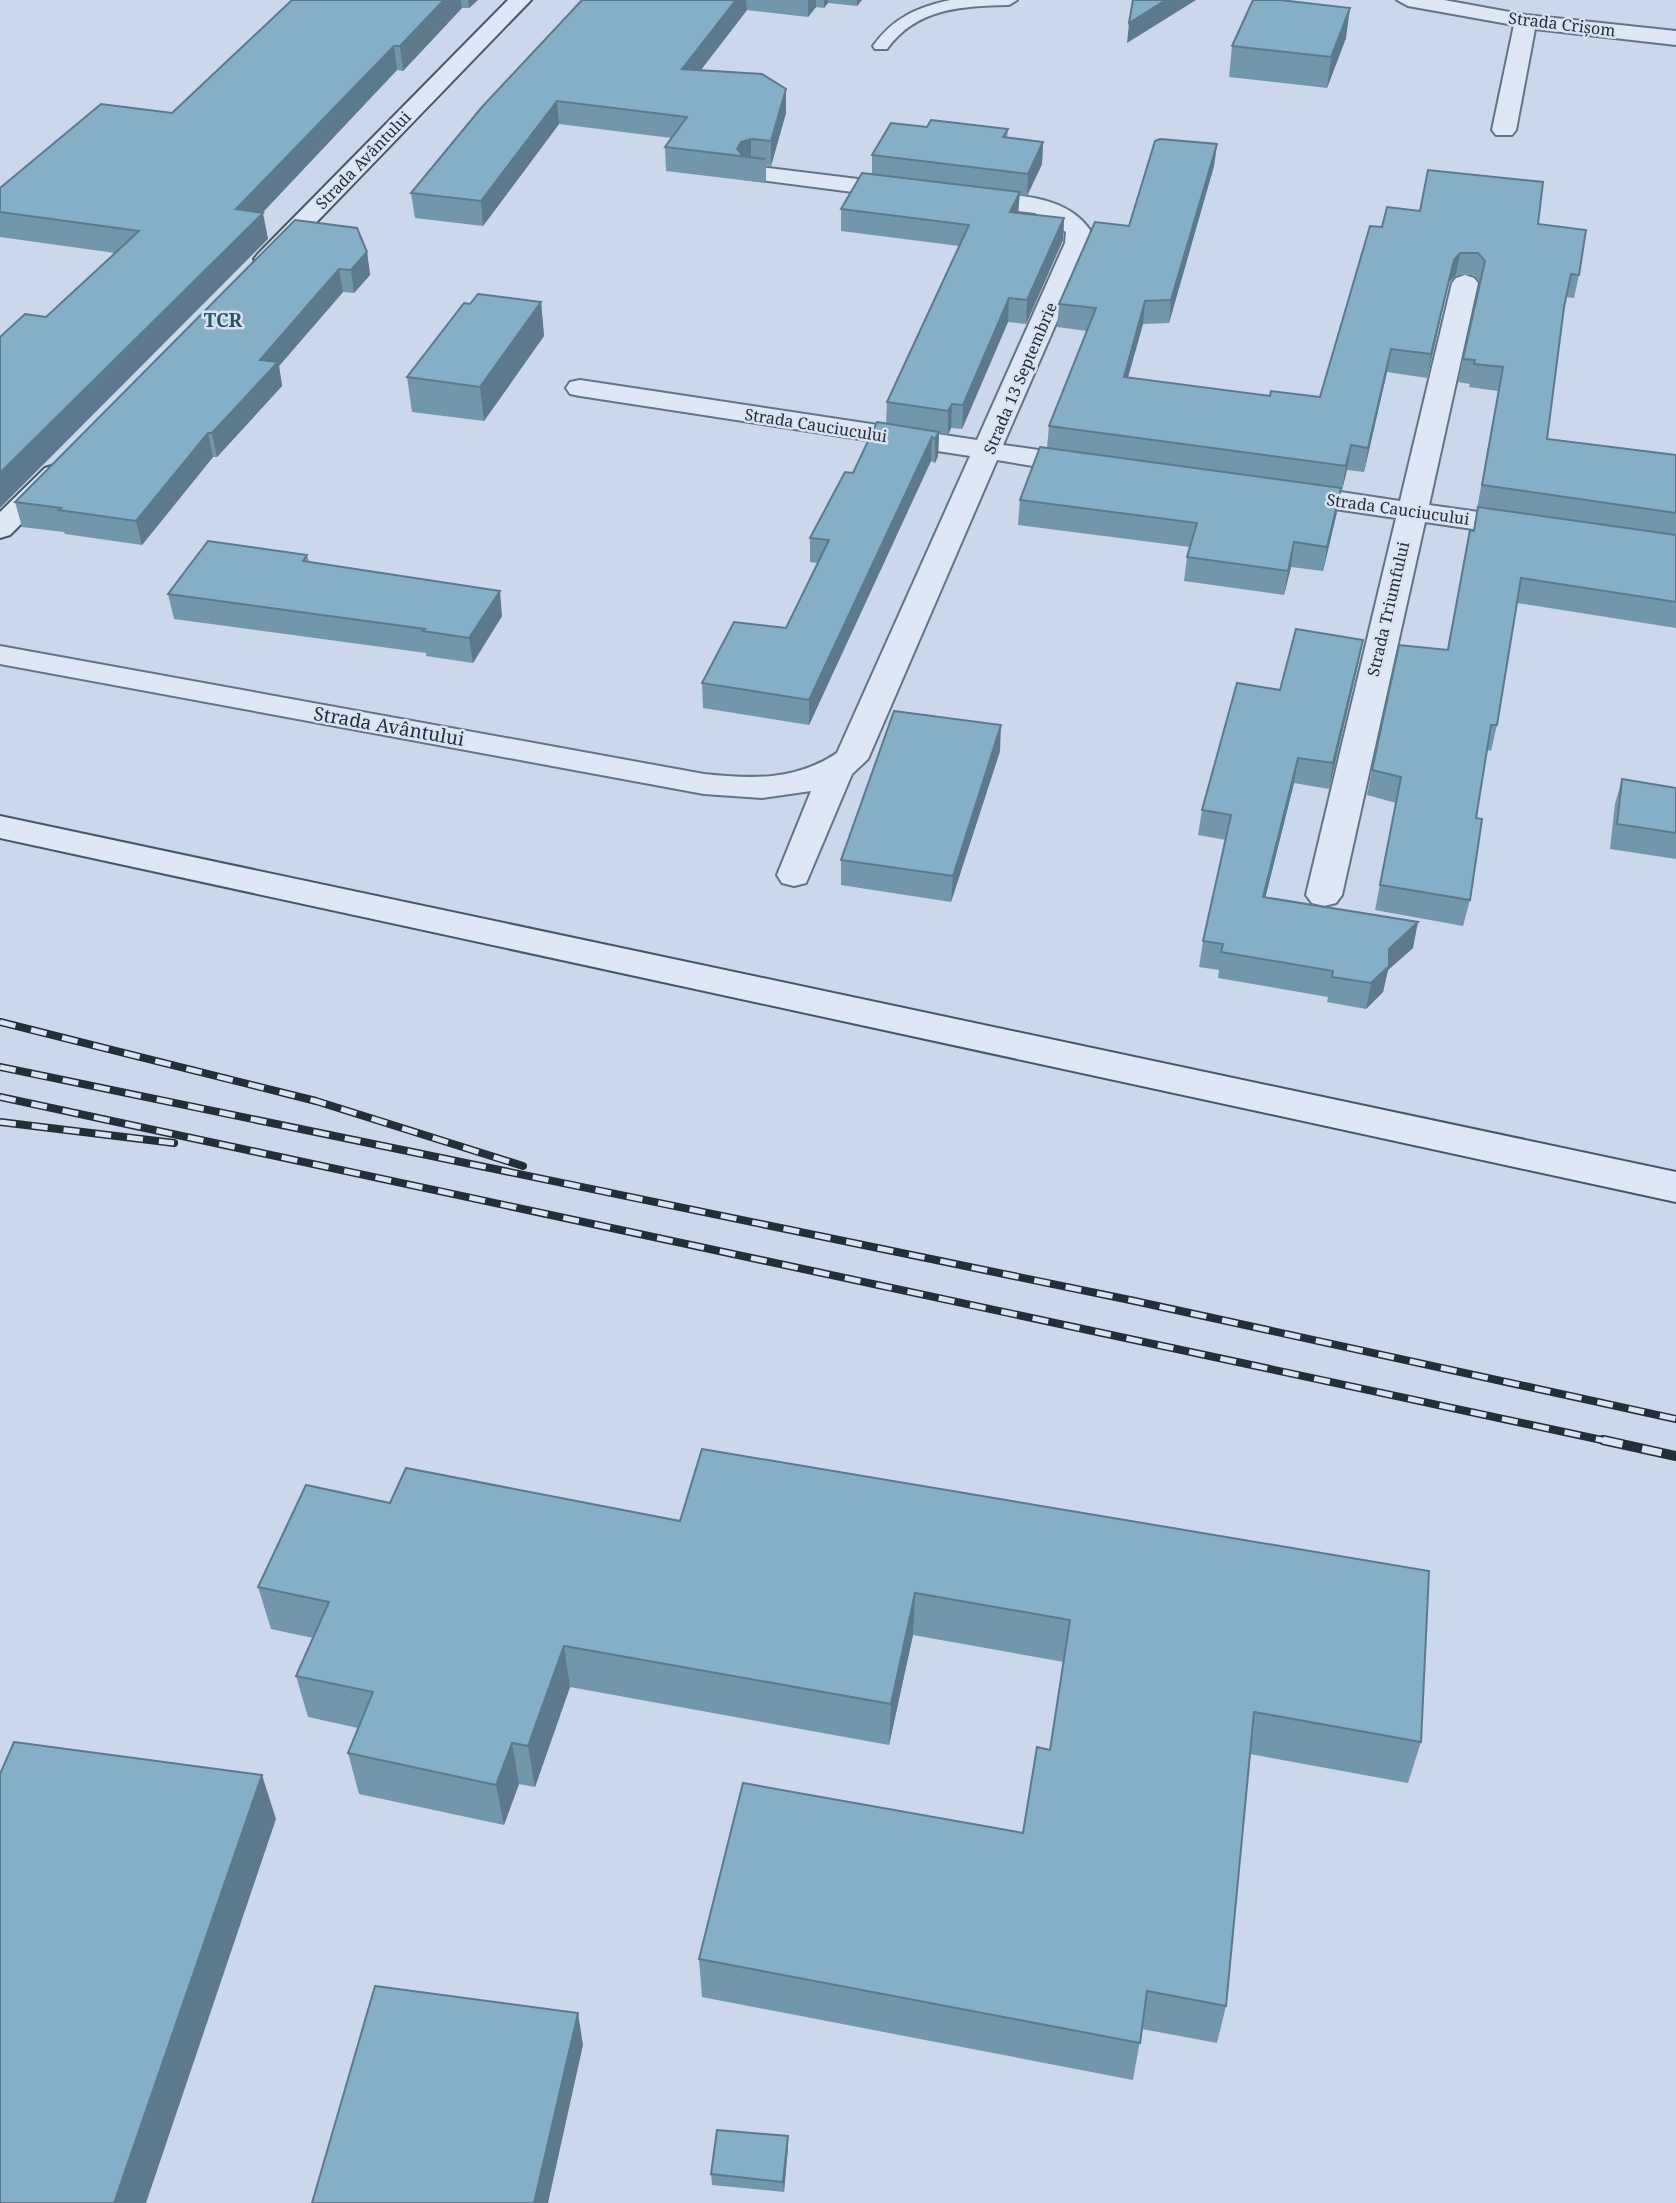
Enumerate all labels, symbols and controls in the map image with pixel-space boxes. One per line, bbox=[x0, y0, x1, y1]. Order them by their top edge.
street label: Strada Crișom bbox=[1507, 7, 1617, 41]
street label: Strada Avântului bbox=[310, 106, 416, 214]
street label: Strada 13 Septembrie bbox=[978, 299, 1062, 457]
district label: TCR bbox=[204, 307, 243, 333]
street label: Strada Cauciucului bbox=[743, 403, 889, 447]
street label: Strada Cauciucului bbox=[1325, 488, 1471, 530]
street label: Strada Triumfului bbox=[1362, 539, 1414, 679]
street label: Strada Avântului bbox=[312, 700, 466, 752]

